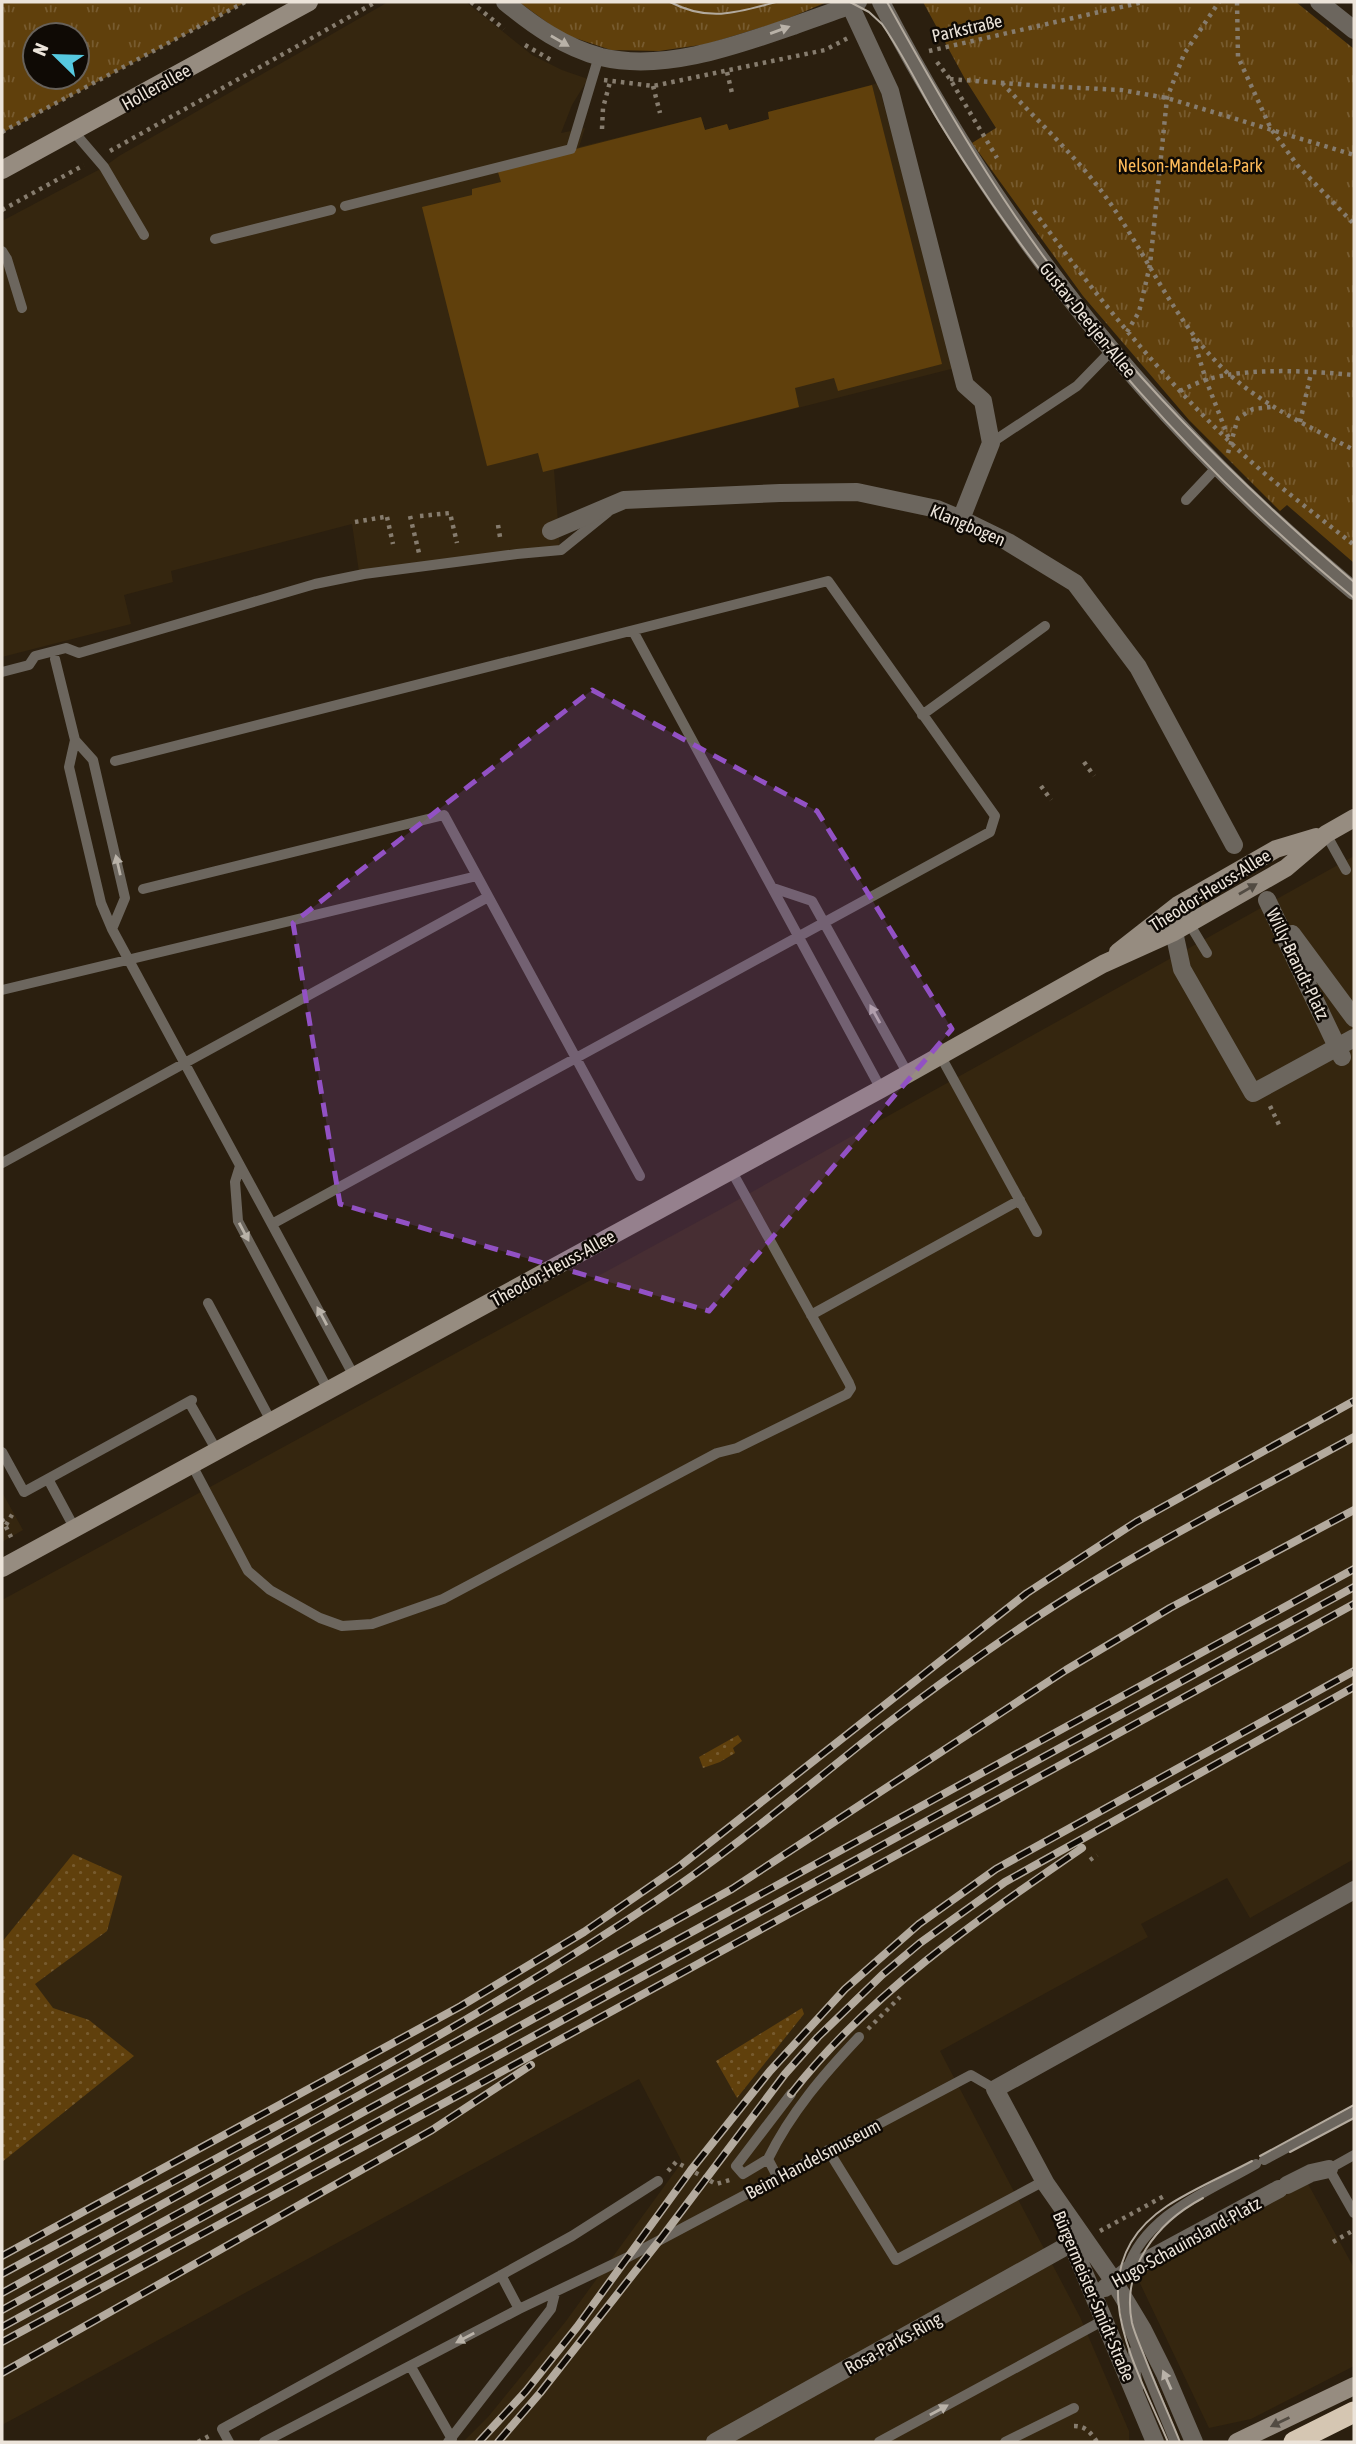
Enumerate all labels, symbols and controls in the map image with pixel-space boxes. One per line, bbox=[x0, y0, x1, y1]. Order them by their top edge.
street label: Parkstraße bbox=[930, 10, 1004, 46]
north arrow bbox=[21, 21, 91, 91]
one-way arrow bbox=[770, 24, 791, 35]
one-way arrow bbox=[551, 35, 570, 47]
text: N bbox=[28, 40, 53, 59]
street label: Hollerallee bbox=[118, 60, 194, 114]
park label: Nelson-Mandela-Park bbox=[1117, 155, 1263, 176]
street label: Gustav-Deetjen-Allee bbox=[1035, 258, 1141, 382]
street label: Klangbogen bbox=[927, 500, 1009, 550]
street label: Theodor-Heuss-Allee bbox=[1146, 844, 1274, 936]
one-way arrow bbox=[112, 854, 123, 876]
one-way arrow bbox=[1239, 883, 1258, 895]
street label: Willy-Brandt-Platz bbox=[1262, 905, 1334, 1023]
one-way arrow bbox=[869, 1004, 881, 1024]
one-way arrow bbox=[237, 1222, 249, 1242]
street label: Theodor-Heuss-Allee bbox=[487, 1225, 619, 1311]
one-way arrow bbox=[316, 1306, 328, 1326]
street label: Beim Handelsmuseum bbox=[742, 2115, 884, 2203]
street label: Hugo-Schauinsland-Platz bbox=[1108, 2192, 1265, 2292]
street label: Bürgermeister-Smidt-Straße bbox=[1049, 2208, 1139, 2384]
street label: Rosa-Parks-Ring bbox=[841, 2308, 945, 2378]
one-way arrow bbox=[455, 2332, 475, 2344]
one-way arrow bbox=[1162, 2369, 1173, 2390]
one-way arrow bbox=[930, 2404, 949, 2416]
one-way arrow bbox=[1270, 2416, 1290, 2427]

